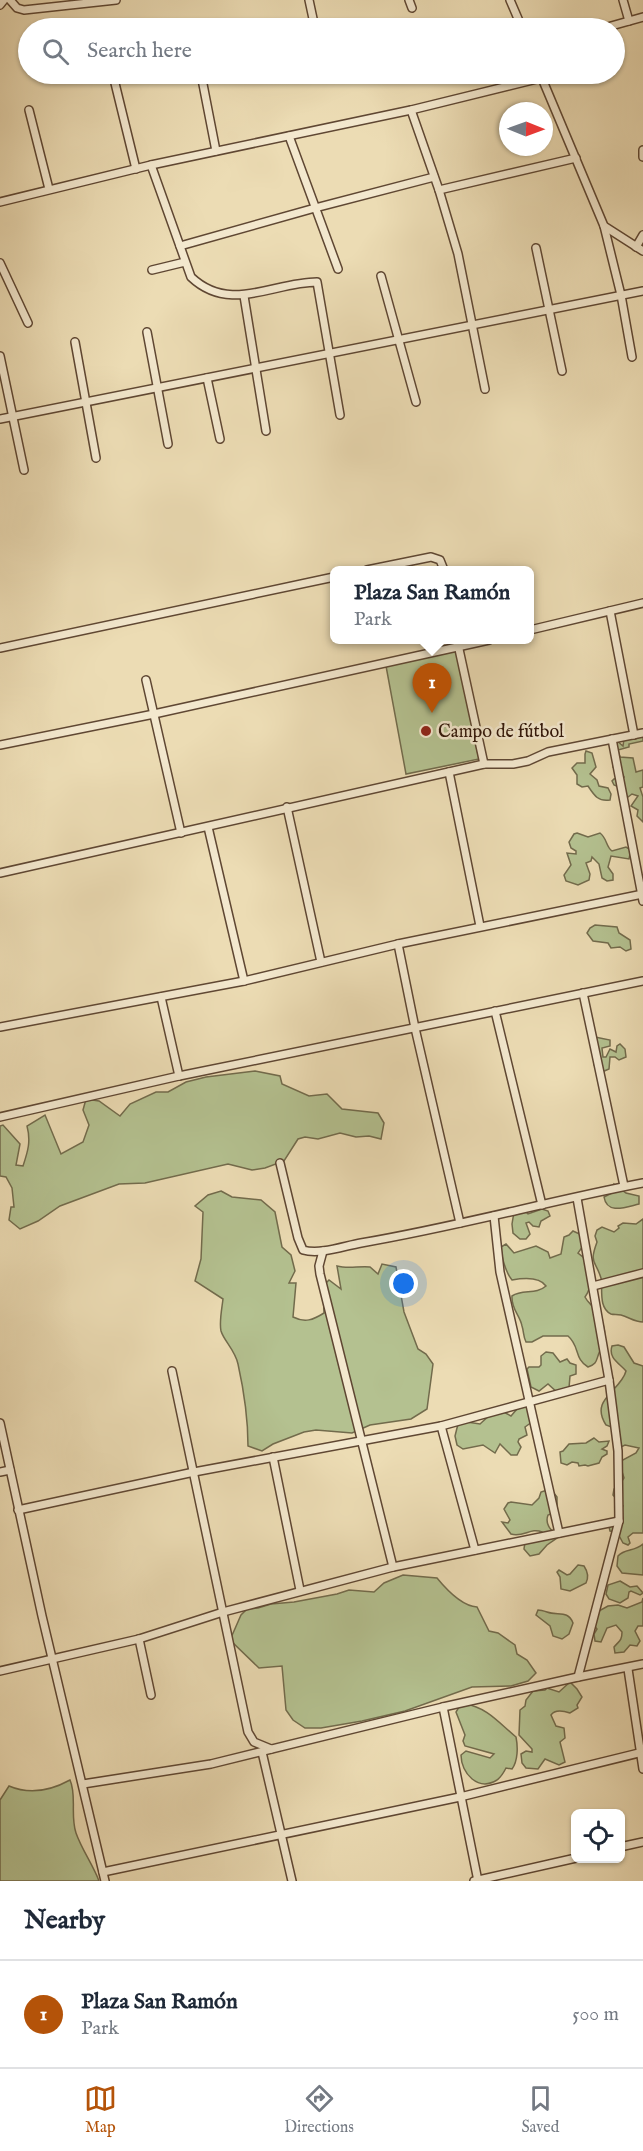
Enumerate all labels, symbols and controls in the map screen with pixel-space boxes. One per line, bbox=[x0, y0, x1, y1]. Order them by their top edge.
search box bbox=[18, 18, 625, 84]
icon: search bbox=[39, 35, 72, 68]
text: Search here bbox=[87, 37, 192, 65]
north arrow bbox=[499, 102, 553, 156]
popup bbox=[330, 566, 534, 644]
text: Plaza San Ramón bbox=[354, 579, 510, 607]
text: Park bbox=[354, 607, 392, 632]
pin: 1 bbox=[412, 664, 452, 713]
place label: Campo de fútbol bbox=[438, 721, 564, 744]
marker: Campo de fútbol bbox=[419, 724, 433, 738]
your location bbox=[389, 1269, 418, 1298]
map controls bbox=[571, 1809, 625, 1863]
button: locate bbox=[571, 1809, 625, 1863]
text: Nearby bbox=[24, 1904, 105, 1937]
text: Plaza San Ramón bbox=[81, 1988, 238, 2016]
text: 1 bbox=[40, 2002, 47, 2027]
text: 500 m bbox=[572, 2002, 619, 2027]
text: Park bbox=[81, 2016, 119, 2041]
tab: Map bbox=[84, 2082, 117, 2138]
tab: Directions bbox=[284, 2082, 354, 2138]
tab: Saved bbox=[521, 2082, 559, 2138]

